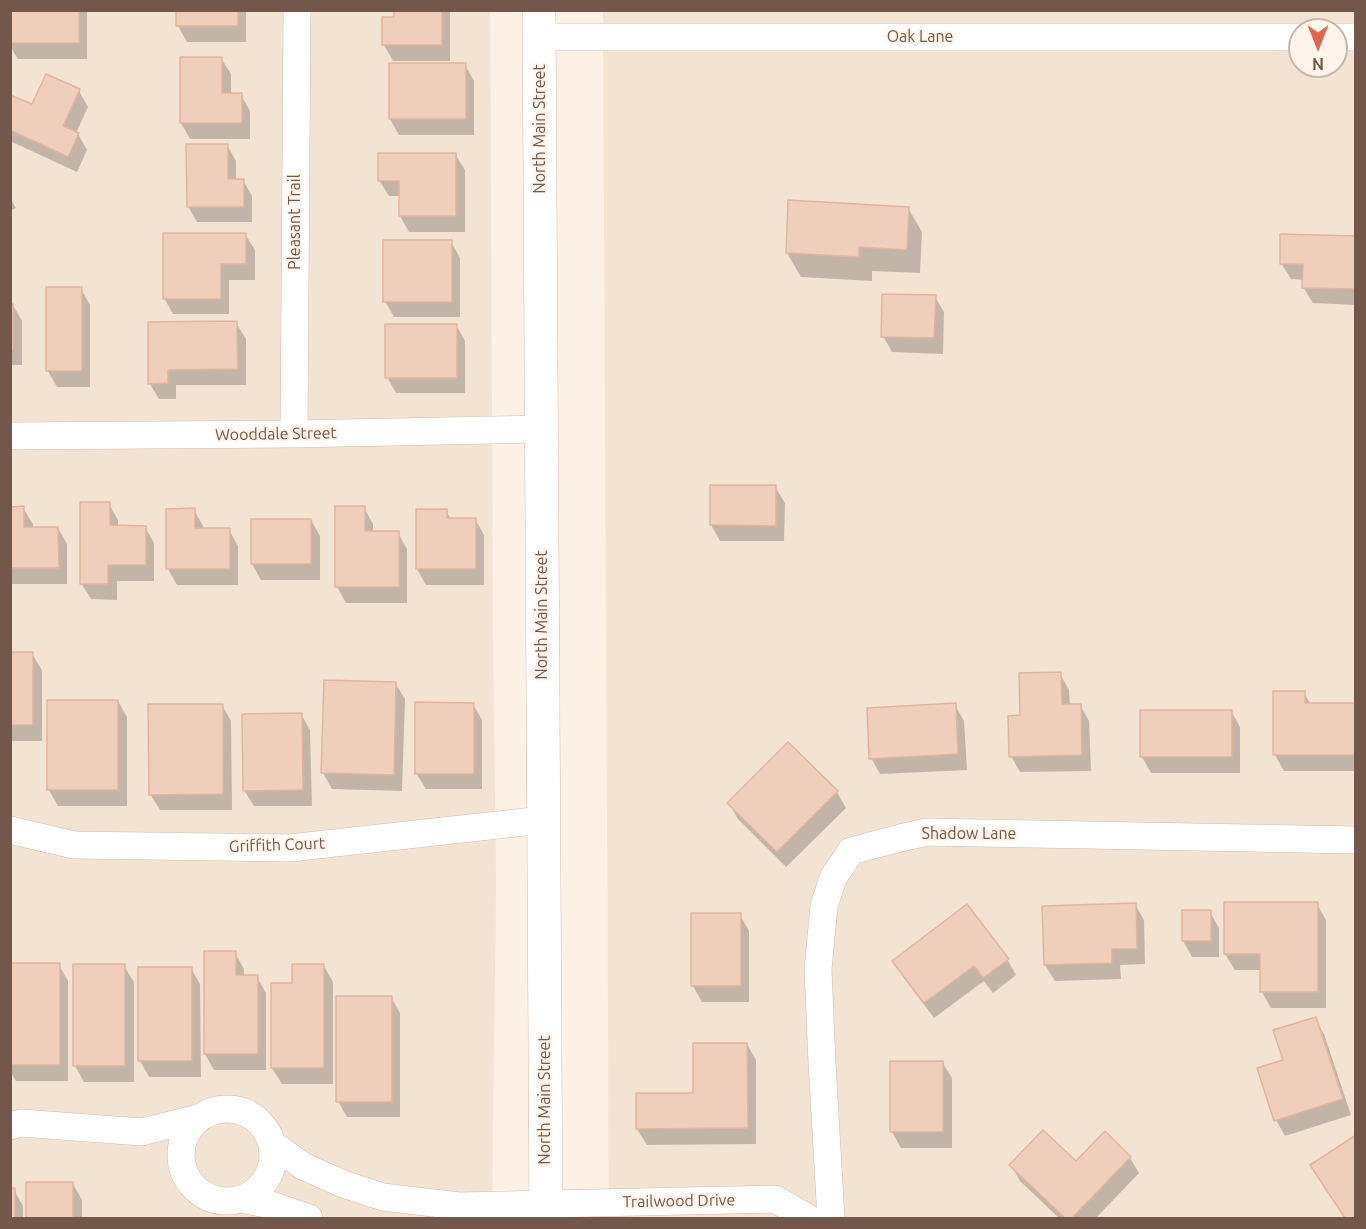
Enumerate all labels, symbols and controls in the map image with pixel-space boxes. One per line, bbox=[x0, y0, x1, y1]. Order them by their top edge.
north arrow bbox=[1288, 18, 1348, 78]
street label: Oak Lane bbox=[887, 27, 953, 47]
text: N bbox=[1312, 55, 1324, 73]
street label: North Main Street bbox=[530, 64, 550, 194]
street label: Pleasant Trail bbox=[285, 174, 305, 270]
street label: Wooddale Street bbox=[215, 423, 337, 445]
street label: North Main Street bbox=[532, 550, 552, 680]
street label: Shadow Lane bbox=[922, 824, 1016, 844]
street label: Griffith Court bbox=[229, 834, 325, 856]
street label: North Main Street bbox=[535, 1035, 555, 1165]
street label: Trailwood Drive bbox=[623, 1190, 735, 1212]

